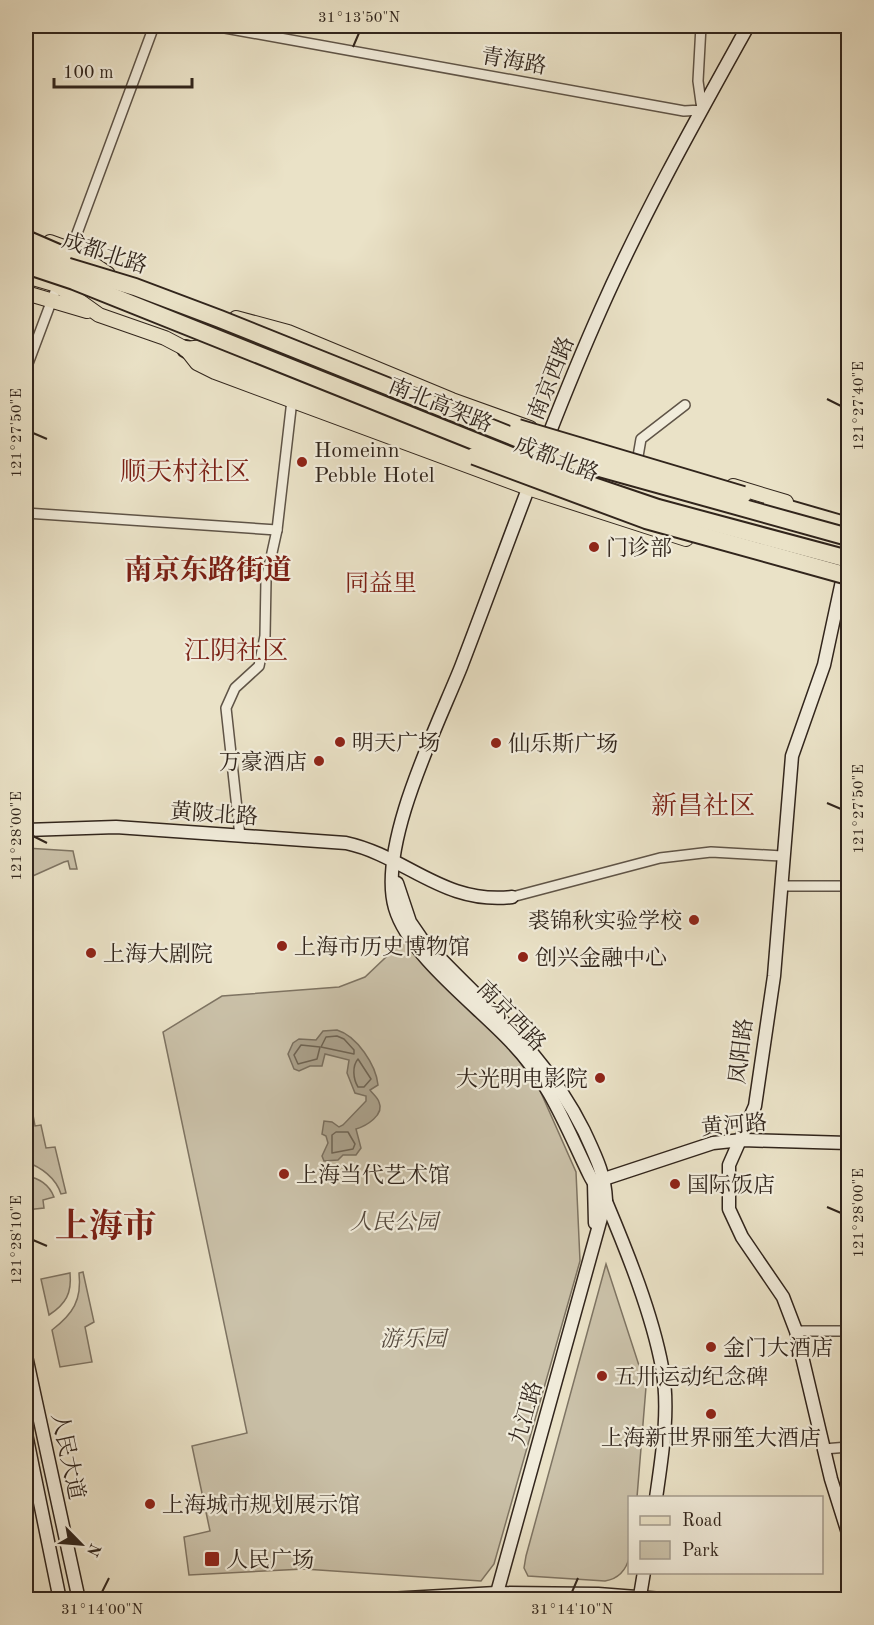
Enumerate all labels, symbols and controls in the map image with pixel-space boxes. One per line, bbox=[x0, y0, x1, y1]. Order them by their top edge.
text: 31°13'50"N bbox=[318, 11, 400, 26]
street label: 青海路 bbox=[479, 43, 548, 79]
scale bar bbox=[54, 51, 192, 89]
text: 100 m bbox=[63, 64, 114, 82]
street label: 成都北路 bbox=[59, 228, 150, 278]
street label: 南京西路 bbox=[523, 333, 579, 424]
text: 121°27'40"E bbox=[852, 361, 867, 451]
street label: 南北高架路 bbox=[385, 373, 496, 437]
text: 121°27'50"E bbox=[10, 388, 25, 478]
street label: 成都北路 bbox=[511, 432, 602, 486]
place label: Homeinn Pebble Hotel bbox=[314, 440, 435, 487]
marker: Homeinn Pebble Hotel bbox=[295, 455, 309, 469]
district label: 顺天村社区 bbox=[120, 458, 250, 486]
place label: 门诊部 bbox=[606, 536, 672, 560]
marker: 门诊部 bbox=[587, 540, 601, 554]
district label: 南京东路街道 bbox=[124, 554, 292, 586]
district label: 同益里 bbox=[345, 570, 417, 597]
district label: 江阴社区 bbox=[184, 637, 288, 665]
place label: 明天广场 bbox=[352, 731, 440, 755]
place label: 仙乐斯广场 bbox=[508, 732, 618, 756]
marker: 明天广场 bbox=[333, 735, 347, 749]
marker: 仙乐斯广场 bbox=[489, 736, 503, 750]
place label: 万豪酒店 bbox=[219, 750, 307, 774]
marker: 万豪酒店 bbox=[312, 754, 326, 768]
text: 121°27'50"E bbox=[852, 764, 867, 854]
text: 121°28'00"E bbox=[10, 791, 25, 881]
district label: 新昌社区 bbox=[651, 792, 755, 820]
street label: 黄陂北路 bbox=[169, 799, 259, 829]
place label: 裘锦秋实验学校 bbox=[528, 909, 682, 933]
marker: 裘锦秋实验学校 bbox=[687, 913, 701, 927]
place label: 上海市历史博物馆 bbox=[294, 935, 470, 959]
marker: 上海市历史博物馆 bbox=[275, 939, 289, 953]
place label: 上海大剧院 bbox=[103, 942, 213, 966]
marker: 上海大剧院 bbox=[84, 946, 98, 960]
place label: 创兴金融中心 bbox=[535, 946, 667, 970]
marker: 创兴金融中心 bbox=[516, 950, 530, 964]
street label: 南京西路 bbox=[472, 976, 550, 1056]
street label: 凤阳路 bbox=[725, 1017, 757, 1085]
place label: 大光明电影院 bbox=[456, 1067, 588, 1091]
marker: 大光明电影院 bbox=[593, 1071, 607, 1085]
street label: 黄河路 bbox=[700, 1110, 768, 1140]
place label: 上海当代艺术馆 bbox=[296, 1163, 450, 1187]
marker: 上海当代艺术馆 bbox=[277, 1167, 291, 1181]
text: 121°28'00"E bbox=[852, 1168, 867, 1258]
place label: 国际饭店 bbox=[687, 1173, 775, 1197]
marker: 国际饭店 bbox=[668, 1177, 682, 1191]
text: 121°28'10"E bbox=[10, 1195, 25, 1285]
district label: 上海市 bbox=[55, 1207, 157, 1245]
park label: 人民公园 bbox=[350, 1210, 441, 1234]
park label: 游乐园 bbox=[380, 1327, 449, 1351]
place label: 金门大酒店 bbox=[723, 1336, 833, 1360]
marker: 金门大酒店 bbox=[704, 1340, 718, 1354]
place label: 五卅运动纪念碑 bbox=[614, 1365, 768, 1389]
marker: 五卅运动纪念碑 bbox=[595, 1369, 609, 1383]
street label: 九江路 bbox=[505, 1378, 547, 1448]
marker: 上海新世界丽笙大酒店 bbox=[704, 1407, 718, 1421]
street label: 人民大道 bbox=[47, 1411, 89, 1502]
place label: 上海新世界丽笙大酒店 bbox=[601, 1426, 821, 1450]
place label: 上海城市规划展示馆 bbox=[162, 1493, 360, 1517]
legend bbox=[628, 1496, 823, 1574]
marker: 上海城市规划展示馆 bbox=[143, 1497, 157, 1511]
text: Road bbox=[682, 1512, 722, 1530]
north arrow bbox=[51, 1514, 111, 1574]
text: N bbox=[83, 1541, 103, 1559]
text: Park bbox=[682, 1542, 719, 1560]
place label: 人民广场 bbox=[226, 1548, 314, 1572]
marker: 人民广场 bbox=[203, 1550, 221, 1568]
text: 31°14'00"N bbox=[61, 1603, 143, 1618]
text: 31°14'10"N bbox=[531, 1603, 613, 1618]

